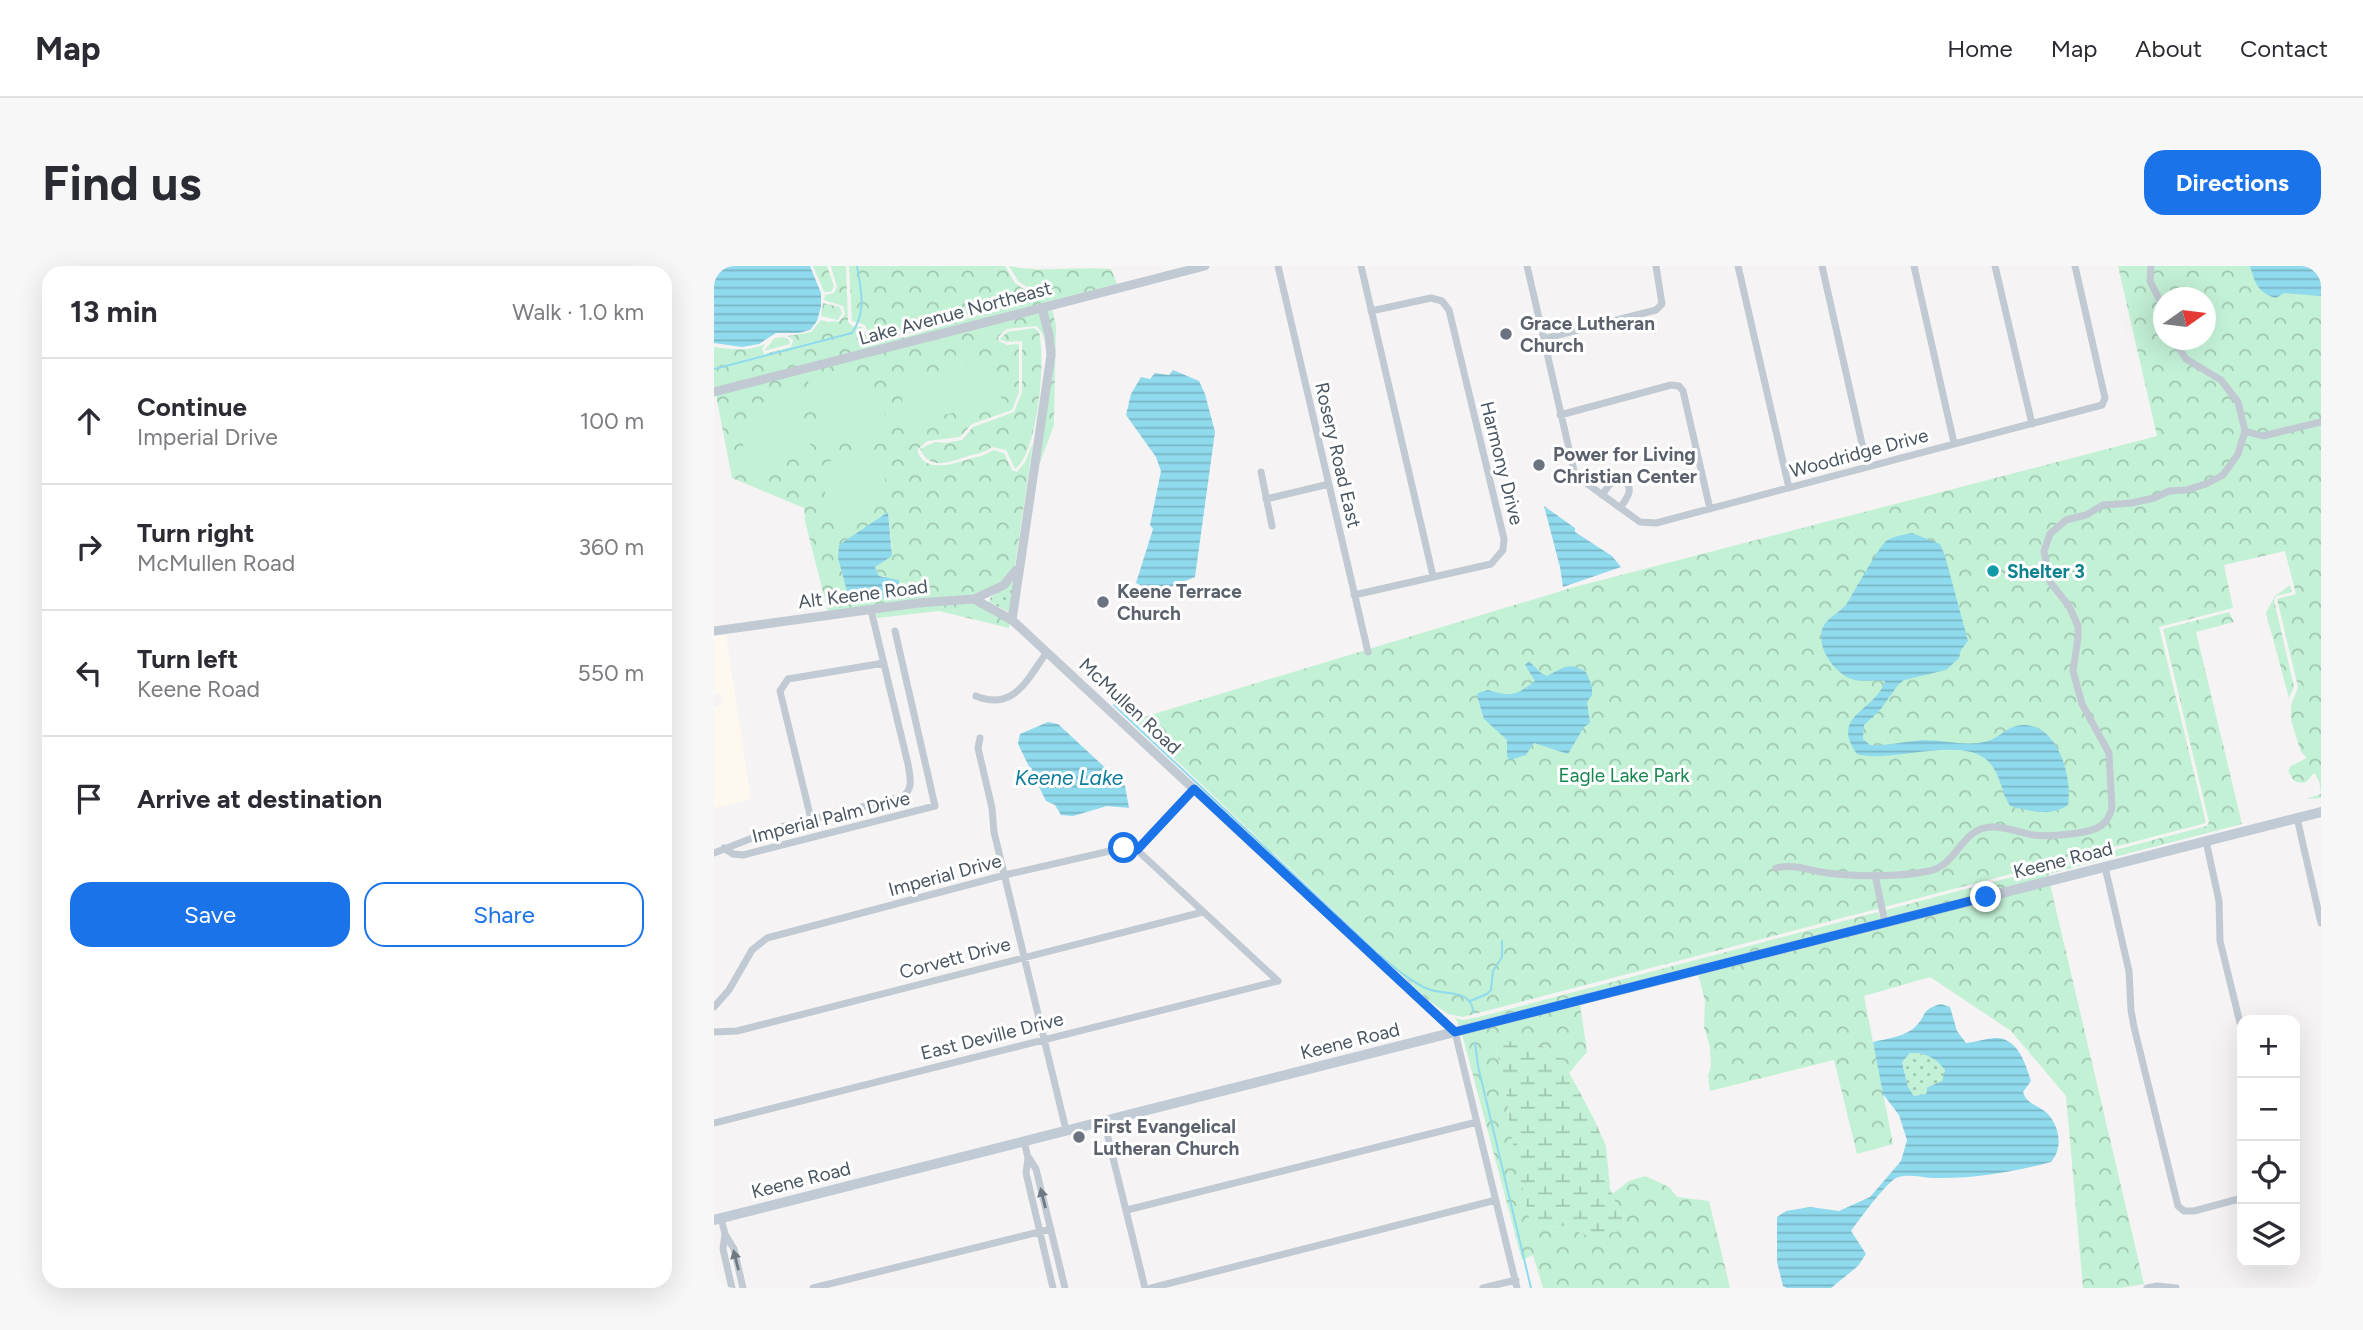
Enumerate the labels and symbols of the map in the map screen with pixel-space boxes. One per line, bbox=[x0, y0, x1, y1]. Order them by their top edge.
street label: Lake Avenue Northeast bbox=[856, 276, 1054, 350]
north arrow bbox=[2153, 287, 2216, 350]
place label: Grace Lutheran Church bbox=[1520, 312, 1655, 357]
marker: Grace Lutheran Church bbox=[1498, 326, 1514, 342]
street label: Rosery Road East bbox=[1310, 380, 1366, 530]
street label: Harmony Drive bbox=[1476, 399, 1528, 527]
street label: Woodridge Drive bbox=[1787, 423, 1931, 483]
place label: Power for Living Christian Center bbox=[1553, 443, 1697, 488]
marker: Power for Living Christian Center bbox=[1531, 457, 1547, 473]
place label: Shelter 3 bbox=[2007, 560, 2085, 583]
marker: Shelter 3 bbox=[1985, 563, 2001, 579]
street label: Alt Keene Road bbox=[797, 575, 929, 613]
place label: Keene Terrace Church bbox=[1117, 580, 1242, 625]
marker: Keene Terrace Church bbox=[1095, 594, 1111, 610]
street label: McMullen Road bbox=[1074, 653, 1186, 759]
park label: Eagle Lake Park bbox=[1558, 764, 1690, 787]
water label: Keene Lake bbox=[1015, 765, 1124, 790]
street label: Imperial Palm Drive bbox=[750, 786, 912, 848]
route start bbox=[1108, 832, 1139, 863]
street label: Keene Road bbox=[2011, 837, 2115, 883]
street label: Imperial Drive bbox=[886, 849, 1004, 901]
route end bbox=[1970, 881, 2001, 912]
street label: Corvett Drive bbox=[897, 932, 1013, 984]
street label: East Deville Drive bbox=[918, 1007, 1066, 1065]
street label: Keene Road bbox=[1298, 1018, 1402, 1064]
place label: First Evangelical Lutheran Church bbox=[1093, 1115, 1239, 1160]
marker: First Evangelical Lutheran Church bbox=[1071, 1129, 1087, 1145]
street label: Keene Road bbox=[749, 1157, 853, 1203]
one-way arrow bbox=[1037, 1187, 1048, 1209]
one-way arrow bbox=[730, 1249, 741, 1271]

